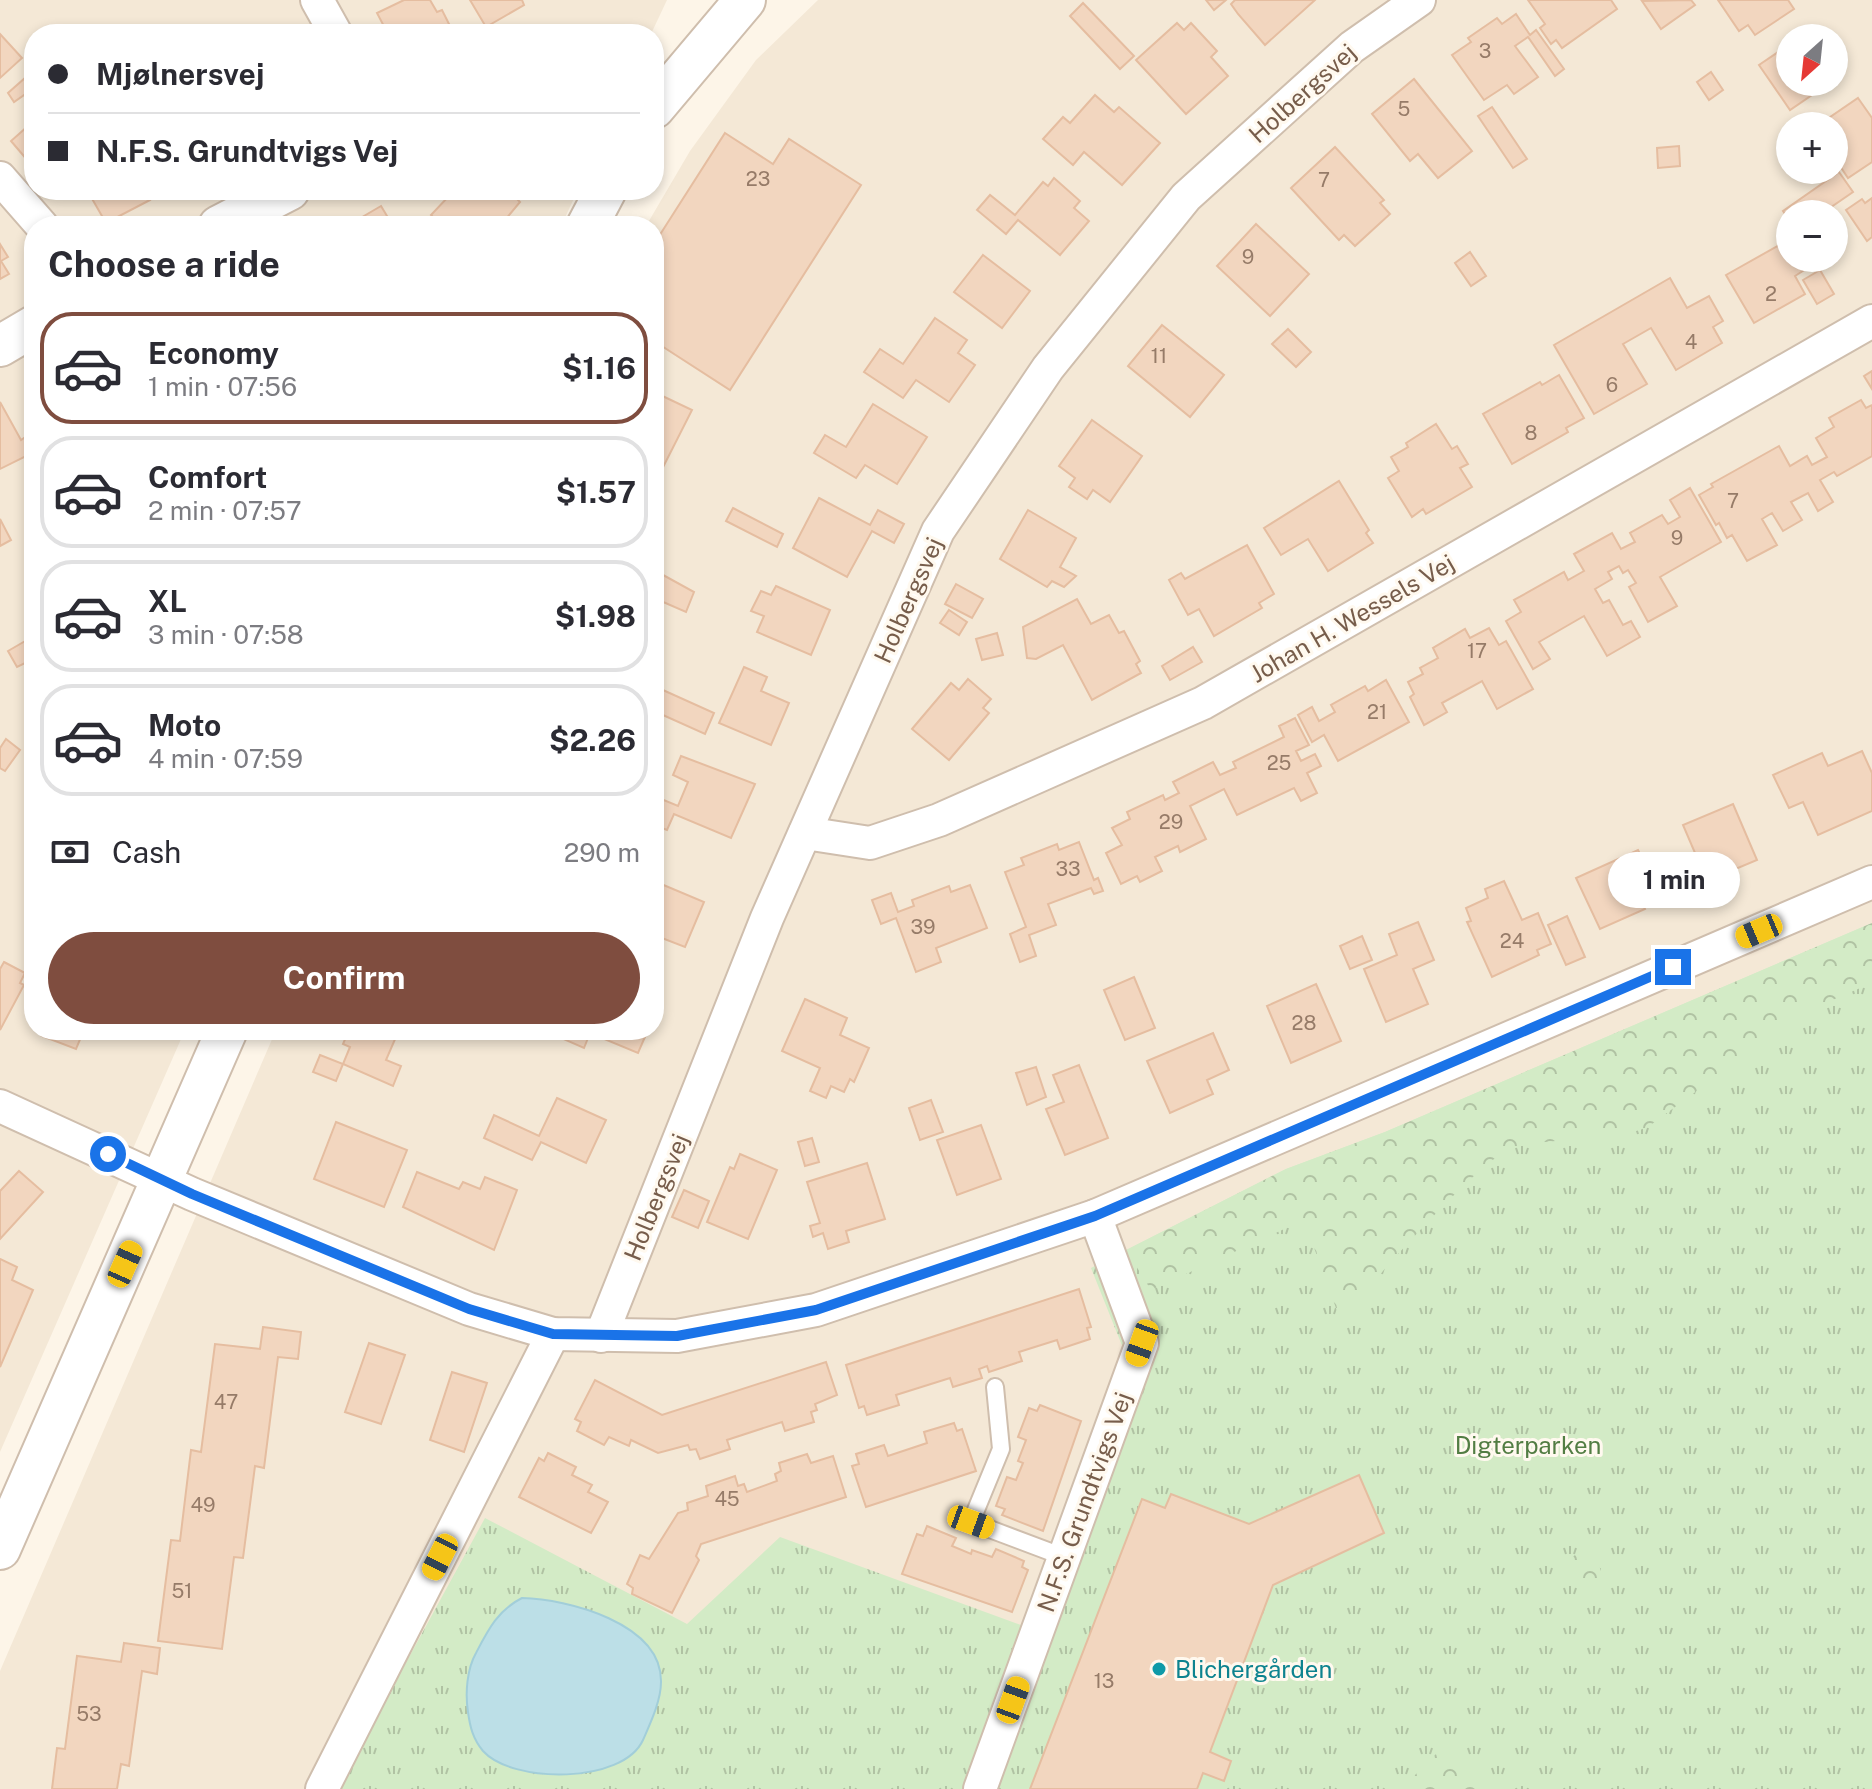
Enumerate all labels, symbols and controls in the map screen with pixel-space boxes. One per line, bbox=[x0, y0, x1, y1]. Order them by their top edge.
north arrow bbox=[1776, 24, 1848, 96]
map controls bbox=[1776, 24, 1848, 272]
street label: Holbergsvej bbox=[1243, 38, 1361, 148]
house number: 3 bbox=[1479, 39, 1491, 63]
text: Mjølnersvej bbox=[96, 56, 264, 92]
house number: 5 bbox=[1398, 97, 1410, 121]
button: + bbox=[1776, 112, 1848, 184]
text: N.F.S. Grundtvigs Vej bbox=[96, 133, 398, 169]
house number: 23 bbox=[746, 167, 770, 191]
house number: 7 bbox=[1318, 168, 1330, 192]
button: − bbox=[1776, 200, 1848, 272]
text: Choose a ride bbox=[48, 243, 280, 285]
house number: 9 bbox=[1242, 245, 1254, 269]
house number: 2 bbox=[1765, 282, 1777, 306]
house number: 4 bbox=[1685, 330, 1697, 354]
icon: car bbox=[52, 332, 124, 404]
text: Economy bbox=[148, 335, 279, 371]
house number: 11 bbox=[1151, 344, 1167, 368]
text: $1.16 bbox=[562, 350, 636, 386]
text: 1 min · 07:56 bbox=[148, 371, 297, 402]
house number: 6 bbox=[1606, 373, 1618, 397]
house number: 8 bbox=[1525, 421, 1537, 445]
icon: car bbox=[52, 456, 124, 528]
text: Comfort bbox=[148, 459, 267, 495]
text: $1.57 bbox=[556, 474, 636, 510]
house number: 7 bbox=[1727, 489, 1739, 513]
text: 2 min · 07:57 bbox=[148, 495, 302, 526]
house number: 9 bbox=[1671, 526, 1683, 550]
street label: Holbergsvej bbox=[868, 533, 948, 667]
street label: Johan H. Wessels Vej bbox=[1245, 548, 1459, 688]
icon: car bbox=[52, 580, 124, 652]
text: XL bbox=[148, 583, 187, 619]
text: $1.98 bbox=[555, 598, 636, 634]
text: 3 min · 07:58 bbox=[148, 619, 304, 650]
house number: 17 bbox=[1467, 639, 1487, 663]
house number: 21 bbox=[1367, 700, 1387, 724]
icon: car bbox=[52, 704, 124, 776]
text: Moto bbox=[148, 707, 221, 743]
text: $2.26 bbox=[549, 722, 636, 758]
text: 4 min · 07:59 bbox=[148, 743, 303, 774]
house number: 25 bbox=[1267, 751, 1291, 775]
house number: 29 bbox=[1159, 810, 1183, 834]
icon: cash bbox=[48, 830, 92, 874]
text: Cash bbox=[112, 834, 181, 870]
text: 290 m bbox=[564, 837, 640, 868]
callout: 1 min bbox=[1607, 851, 1739, 907]
house number: 33 bbox=[1055, 857, 1081, 881]
text: 1 min bbox=[1643, 864, 1705, 895]
car bbox=[1732, 911, 1786, 951]
house number: 39 bbox=[911, 915, 935, 939]
house number: 24 bbox=[1500, 929, 1524, 953]
button: Confirm bbox=[48, 932, 640, 1024]
route end bbox=[1655, 949, 1691, 985]
house number: 28 bbox=[1292, 1011, 1316, 1035]
street label: Holbergsvej bbox=[618, 1130, 694, 1264]
route start bbox=[90, 1136, 126, 1172]
car bbox=[104, 1237, 146, 1291]
car bbox=[1123, 1316, 1161, 1370]
street label: N.F.S. Grundtvigs Vej bbox=[1031, 1388, 1137, 1616]
house number: 47 bbox=[214, 1390, 238, 1414]
park label: Digterparken bbox=[1455, 1431, 1601, 1459]
house number: 45 bbox=[714, 1487, 740, 1511]
house number: 49 bbox=[190, 1493, 216, 1517]
car bbox=[944, 1503, 998, 1541]
car bbox=[418, 1530, 462, 1584]
house number: 51 bbox=[172, 1579, 192, 1603]
place label: Blichergården bbox=[1175, 1655, 1332, 1683]
marker: Blichergården bbox=[1150, 1660, 1168, 1678]
house number: 13 bbox=[1094, 1669, 1114, 1693]
car bbox=[994, 1673, 1032, 1727]
house number: 53 bbox=[76, 1702, 102, 1726]

